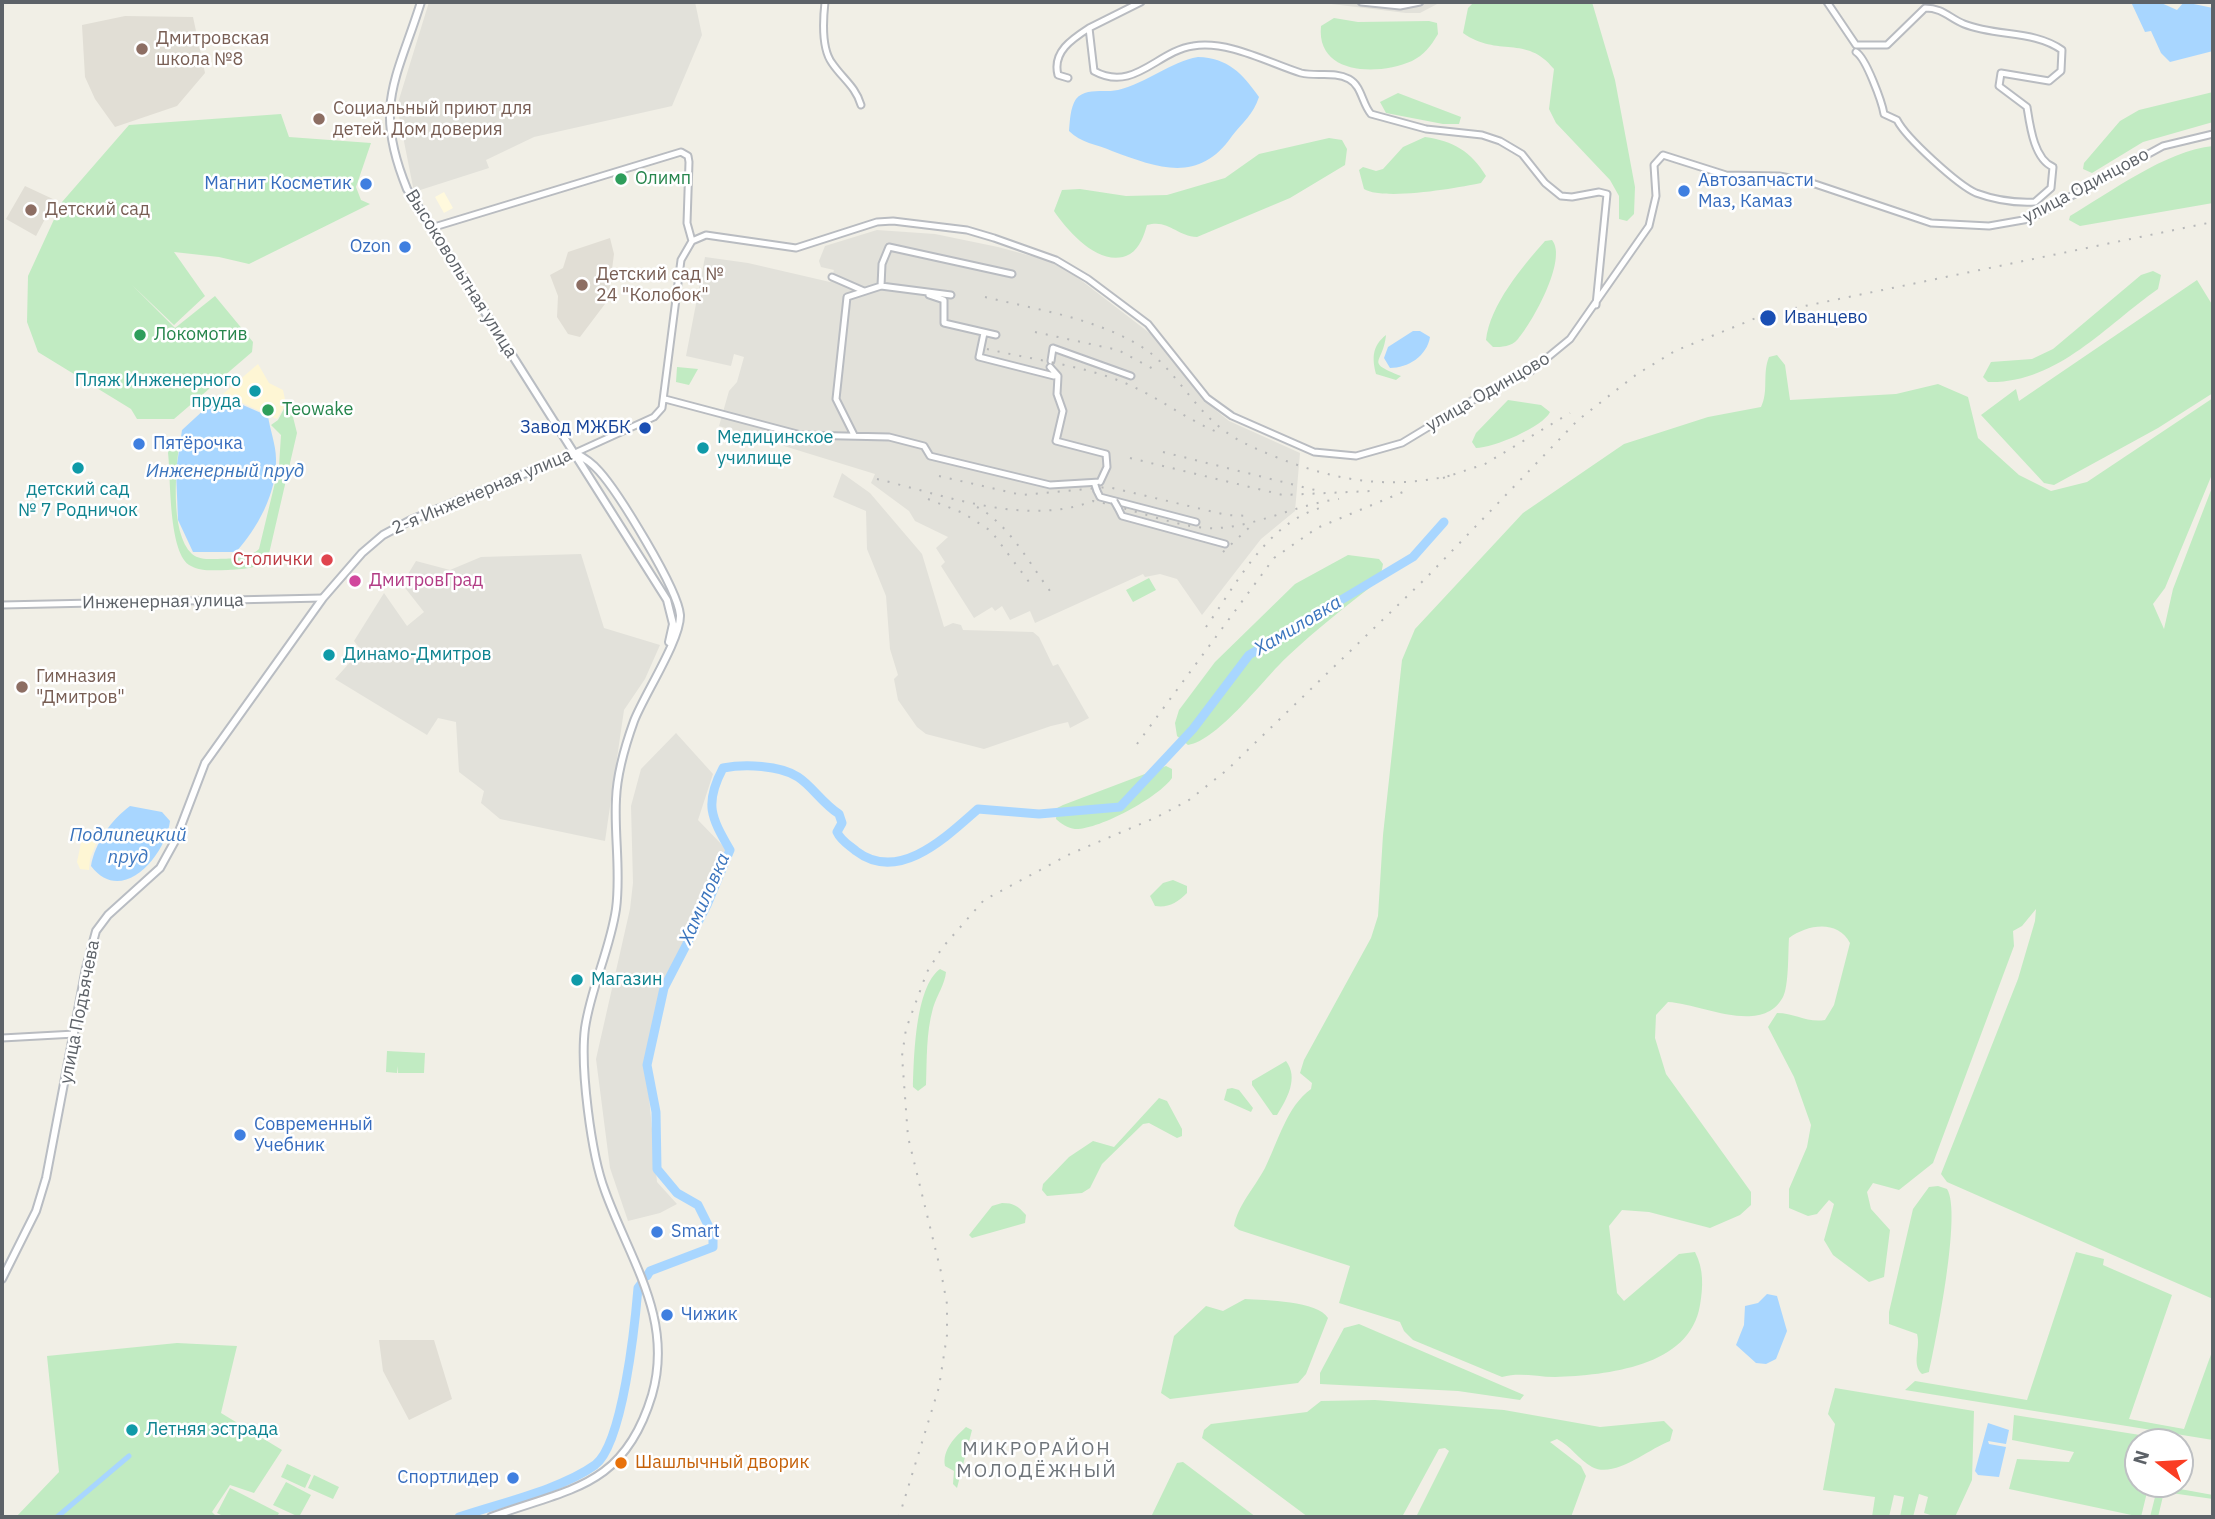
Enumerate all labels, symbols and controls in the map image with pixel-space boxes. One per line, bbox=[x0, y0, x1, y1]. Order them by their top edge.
place label: Дмитровская школа №8 bbox=[156, 28, 269, 70]
marker: Дмитровская школа №8 bbox=[134, 41, 150, 57]
place label: Социальный приют для детей. Дом доверия bbox=[333, 98, 532, 140]
marker: Социальный приют для детей. Дом доверия bbox=[311, 111, 327, 127]
street label: улица Одинцово bbox=[2019, 144, 2153, 228]
place label: Олимп bbox=[635, 168, 691, 190]
place label: Автозапчасти Маз, Камаз bbox=[1698, 170, 1814, 212]
marker: Олимп bbox=[613, 171, 629, 187]
place label: Магнит Косметик bbox=[204, 173, 352, 195]
marker: Магнит Косметик bbox=[358, 176, 374, 192]
marker: Автозапчасти Маз, Камаз bbox=[1676, 183, 1692, 199]
street label: Высоковольтная улица bbox=[400, 186, 522, 362]
place label: Детский сад bbox=[45, 199, 150, 221]
marker: Детский сад bbox=[23, 202, 39, 218]
place label: Ozon bbox=[350, 236, 391, 258]
marker: Ozon bbox=[397, 239, 413, 255]
place label: Детский сад № 24 "Колобок" bbox=[596, 264, 724, 306]
marker: Детский сад № 24 "Колобок" bbox=[574, 277, 590, 293]
place label: Иванцево bbox=[1784, 307, 1868, 329]
marker: Иванцево bbox=[1758, 308, 1778, 328]
place label: Локомотив bbox=[154, 324, 248, 346]
marker: Локомотив bbox=[132, 327, 148, 343]
street label: улица Одинцово bbox=[1422, 348, 1554, 436]
place label: Пляж Инженерного пруда bbox=[75, 370, 241, 412]
marker: Пляж Инженерного пруда bbox=[247, 383, 263, 399]
place label: Teowake bbox=[282, 399, 353, 421]
marker: Teowake bbox=[260, 402, 276, 418]
place label: Завод МЖБК bbox=[520, 417, 631, 439]
marker: Завод МЖБК bbox=[637, 420, 653, 436]
place label: Медицинское училище bbox=[717, 427, 833, 470]
place label: Пятёрочка bbox=[153, 433, 243, 455]
marker: Пятёрочка bbox=[131, 436, 147, 452]
marker: Медицинское училище bbox=[695, 440, 711, 456]
street label: 2-я Инженерная улица bbox=[389, 444, 575, 540]
marker: детский сад № 7 Родничок bbox=[70, 460, 86, 476]
water label: Инженерный пруд bbox=[146, 461, 304, 483]
place label: детский сад № 7 Родничок bbox=[18, 479, 138, 522]
place label: Столички bbox=[233, 549, 313, 571]
marker: Столички bbox=[319, 552, 335, 568]
place label: ДмитровГрад bbox=[369, 570, 483, 592]
marker: ДмитровГрад bbox=[347, 573, 363, 589]
street label: Инженерная улица bbox=[82, 590, 244, 614]
water label: Хамиловка bbox=[1250, 591, 1346, 661]
place label: Динамо-Дмитров bbox=[343, 644, 492, 666]
marker: Динамо-Дмитров bbox=[321, 647, 337, 663]
place label: Гимназия "Дмитров" bbox=[36, 666, 125, 708]
marker: Гимназия "Дмитров" bbox=[14, 679, 30, 695]
water label: Подлипецкий пруд bbox=[69, 825, 187, 869]
water label: Хамиловка bbox=[675, 850, 735, 948]
street label: улица Подъячева bbox=[55, 938, 105, 1086]
place label: Магазин bbox=[591, 969, 663, 991]
marker: Магазин bbox=[569, 972, 585, 988]
place label: Современный Учебник bbox=[254, 1114, 373, 1156]
marker: Современный Учебник bbox=[232, 1127, 248, 1143]
place label: Smart bbox=[671, 1221, 720, 1243]
marker: Smart bbox=[649, 1224, 665, 1240]
place label: Чижик bbox=[681, 1304, 738, 1326]
marker: Чижик bbox=[659, 1307, 675, 1323]
place label: Летняя эстрада bbox=[146, 1419, 278, 1441]
marker: Летняя эстрада bbox=[124, 1422, 140, 1438]
north arrow bbox=[2124, 1428, 2194, 1498]
district label: МИКРОРАЙОН МОЛОДЁЖНЫЙ bbox=[958, 1439, 1116, 1483]
text: N bbox=[2127, 1447, 2154, 1468]
place label: Шашлычный дворик bbox=[635, 1452, 809, 1474]
marker: Шашлычный дворик bbox=[613, 1455, 629, 1471]
place label: Спортлидер bbox=[397, 1467, 499, 1489]
marker: Спортлидер bbox=[505, 1470, 521, 1486]

